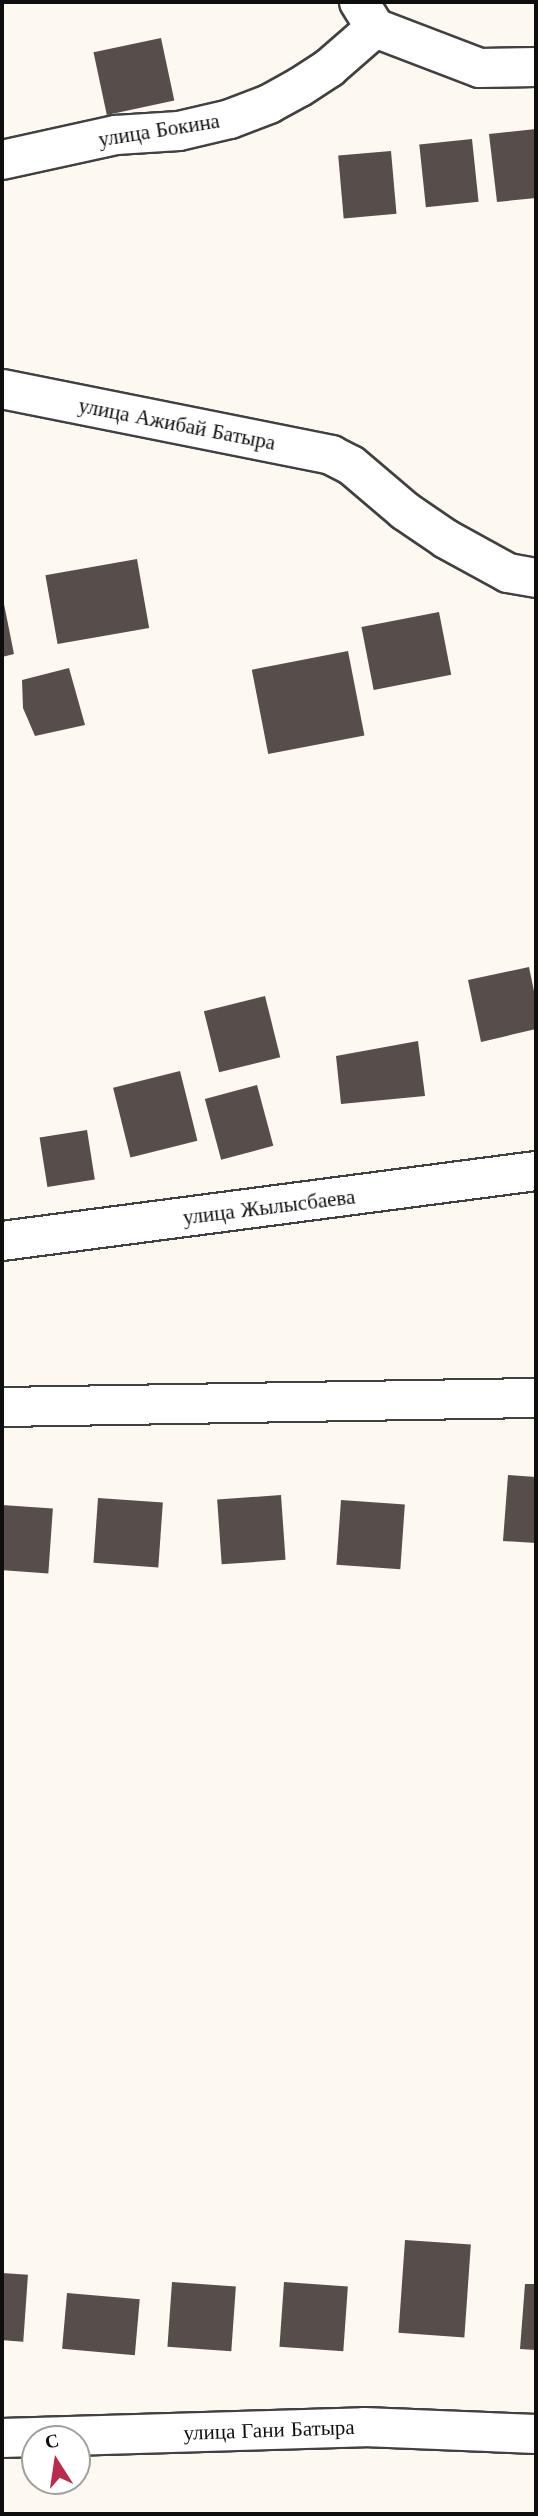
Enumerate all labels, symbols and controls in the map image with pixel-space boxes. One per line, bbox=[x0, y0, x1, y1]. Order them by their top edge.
street label: улица Бокина bbox=[97, 108, 221, 152]
street label: улица Ажибай Батыра bbox=[76, 393, 278, 455]
street label: улица Жылысбаева bbox=[181, 1184, 357, 1230]
street label: улица Гани Батыра bbox=[183, 2414, 355, 2446]
north arrow bbox=[21, 2425, 91, 2495]
text: С bbox=[43, 2428, 61, 2454]

